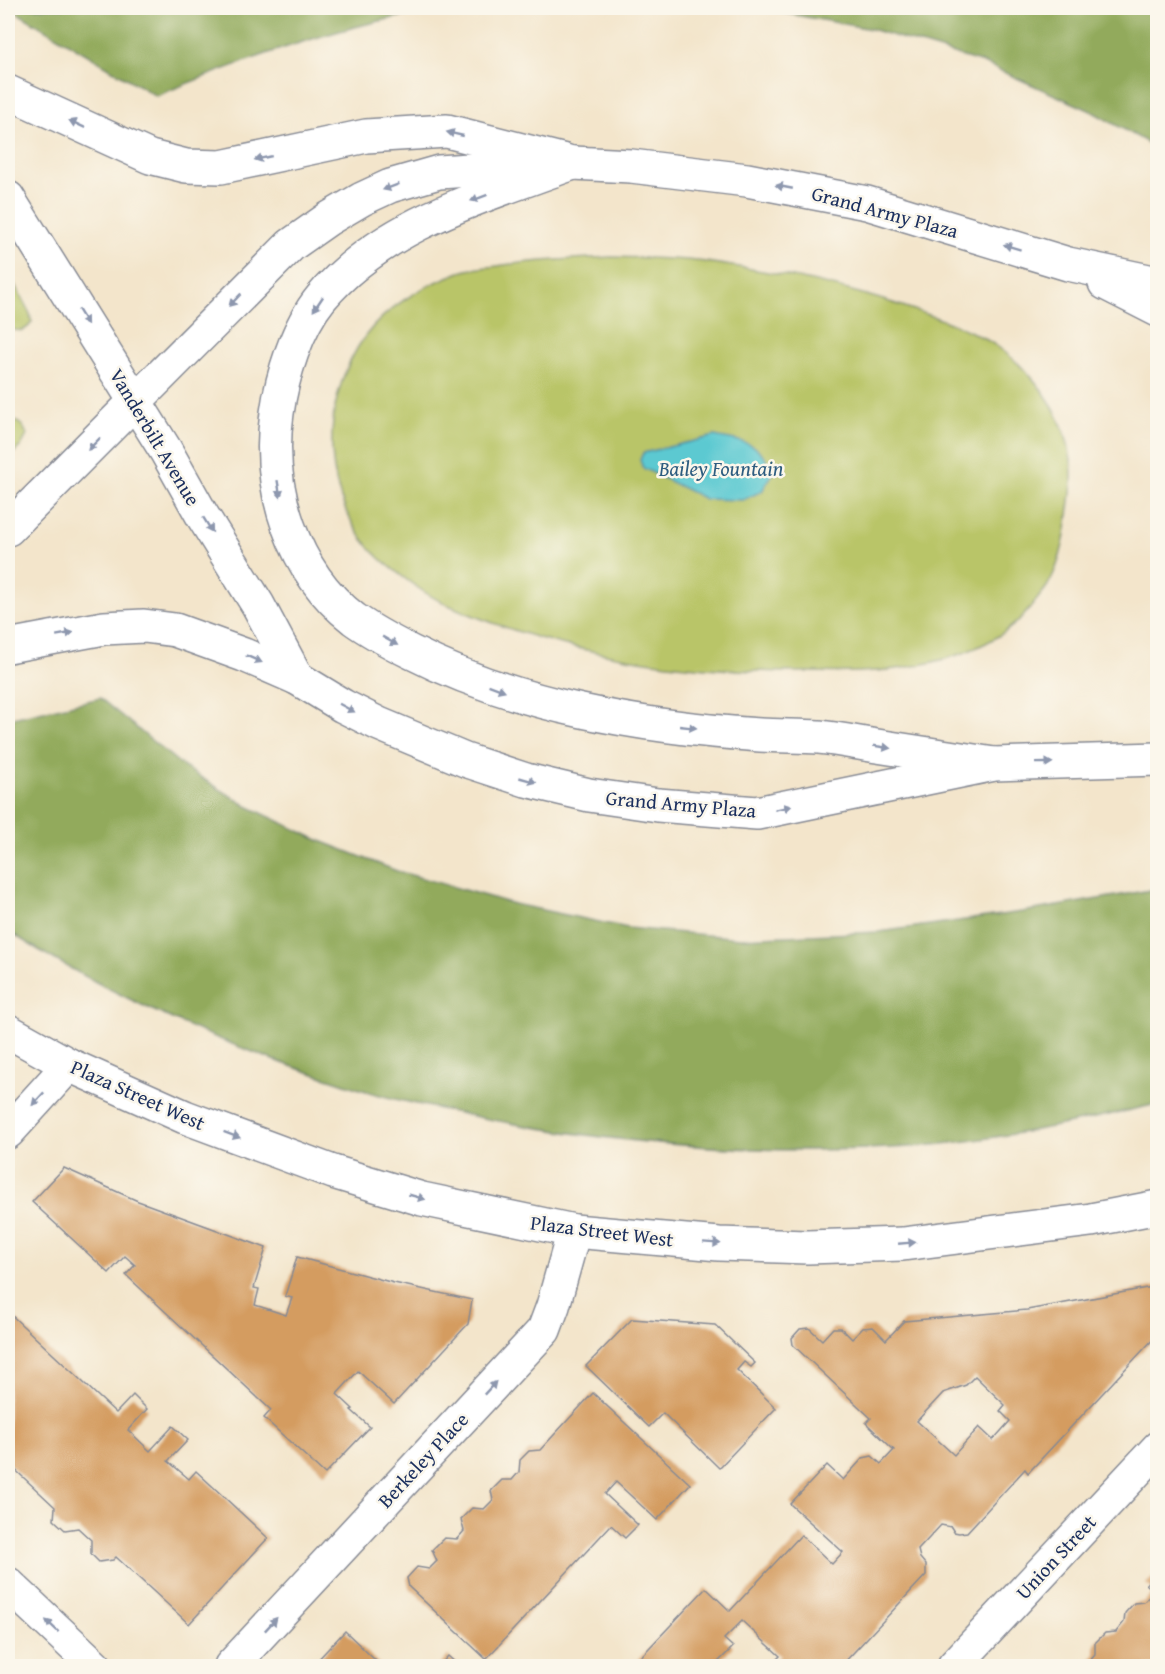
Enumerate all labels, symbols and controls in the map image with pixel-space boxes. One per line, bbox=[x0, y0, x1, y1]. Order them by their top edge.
one-way arrow bbox=[68, 118, 86, 128]
one-way arrow bbox=[446, 128, 464, 138]
one-way arrow bbox=[253, 154, 272, 163]
street label: Grand Army Plaza bbox=[809, 178, 962, 245]
one-way arrow bbox=[382, 182, 400, 192]
one-way arrow bbox=[774, 182, 793, 191]
one-way arrow bbox=[469, 194, 487, 204]
one-way arrow bbox=[1003, 242, 1021, 251]
one-way arrow bbox=[228, 293, 242, 307]
one-way arrow bbox=[312, 295, 324, 311]
one-way arrow bbox=[77, 309, 88, 325]
street label: Vanderbilt Avenue bbox=[103, 363, 208, 511]
one-way arrow bbox=[87, 437, 101, 451]
water label: Bailey Fountain bbox=[658, 453, 784, 484]
one-way arrow bbox=[275, 480, 284, 499]
one-way arrow bbox=[202, 517, 213, 533]
one-way arrow bbox=[55, 629, 74, 638]
one-way arrow bbox=[381, 636, 398, 646]
one-way arrow bbox=[245, 654, 263, 664]
one-way arrow bbox=[489, 684, 507, 694]
one-way arrow bbox=[339, 703, 356, 713]
one-way arrow bbox=[679, 722, 698, 732]
one-way arrow bbox=[873, 742, 892, 751]
one-way arrow bbox=[1034, 758, 1053, 768]
one-way arrow bbox=[519, 776, 537, 785]
street label: Grand Army Plaza bbox=[605, 782, 758, 825]
one-way arrow bbox=[773, 803, 792, 812]
street label: Plaza Street West bbox=[67, 1052, 210, 1137]
one-way arrow bbox=[32, 1091, 45, 1106]
one-way arrow bbox=[223, 1130, 241, 1140]
one-way arrow bbox=[407, 1193, 426, 1203]
street label: Plaza Street West bbox=[529, 1207, 675, 1254]
one-way arrow bbox=[703, 1238, 722, 1248]
one-way arrow bbox=[898, 1238, 917, 1248]
one-way arrow bbox=[482, 1382, 496, 1396]
street label: Berkeley Place bbox=[371, 1405, 475, 1514]
street label: Union Street bbox=[1009, 1508, 1103, 1605]
one-way arrow bbox=[264, 1616, 278, 1631]
one-way arrow bbox=[45, 1619, 60, 1633]

